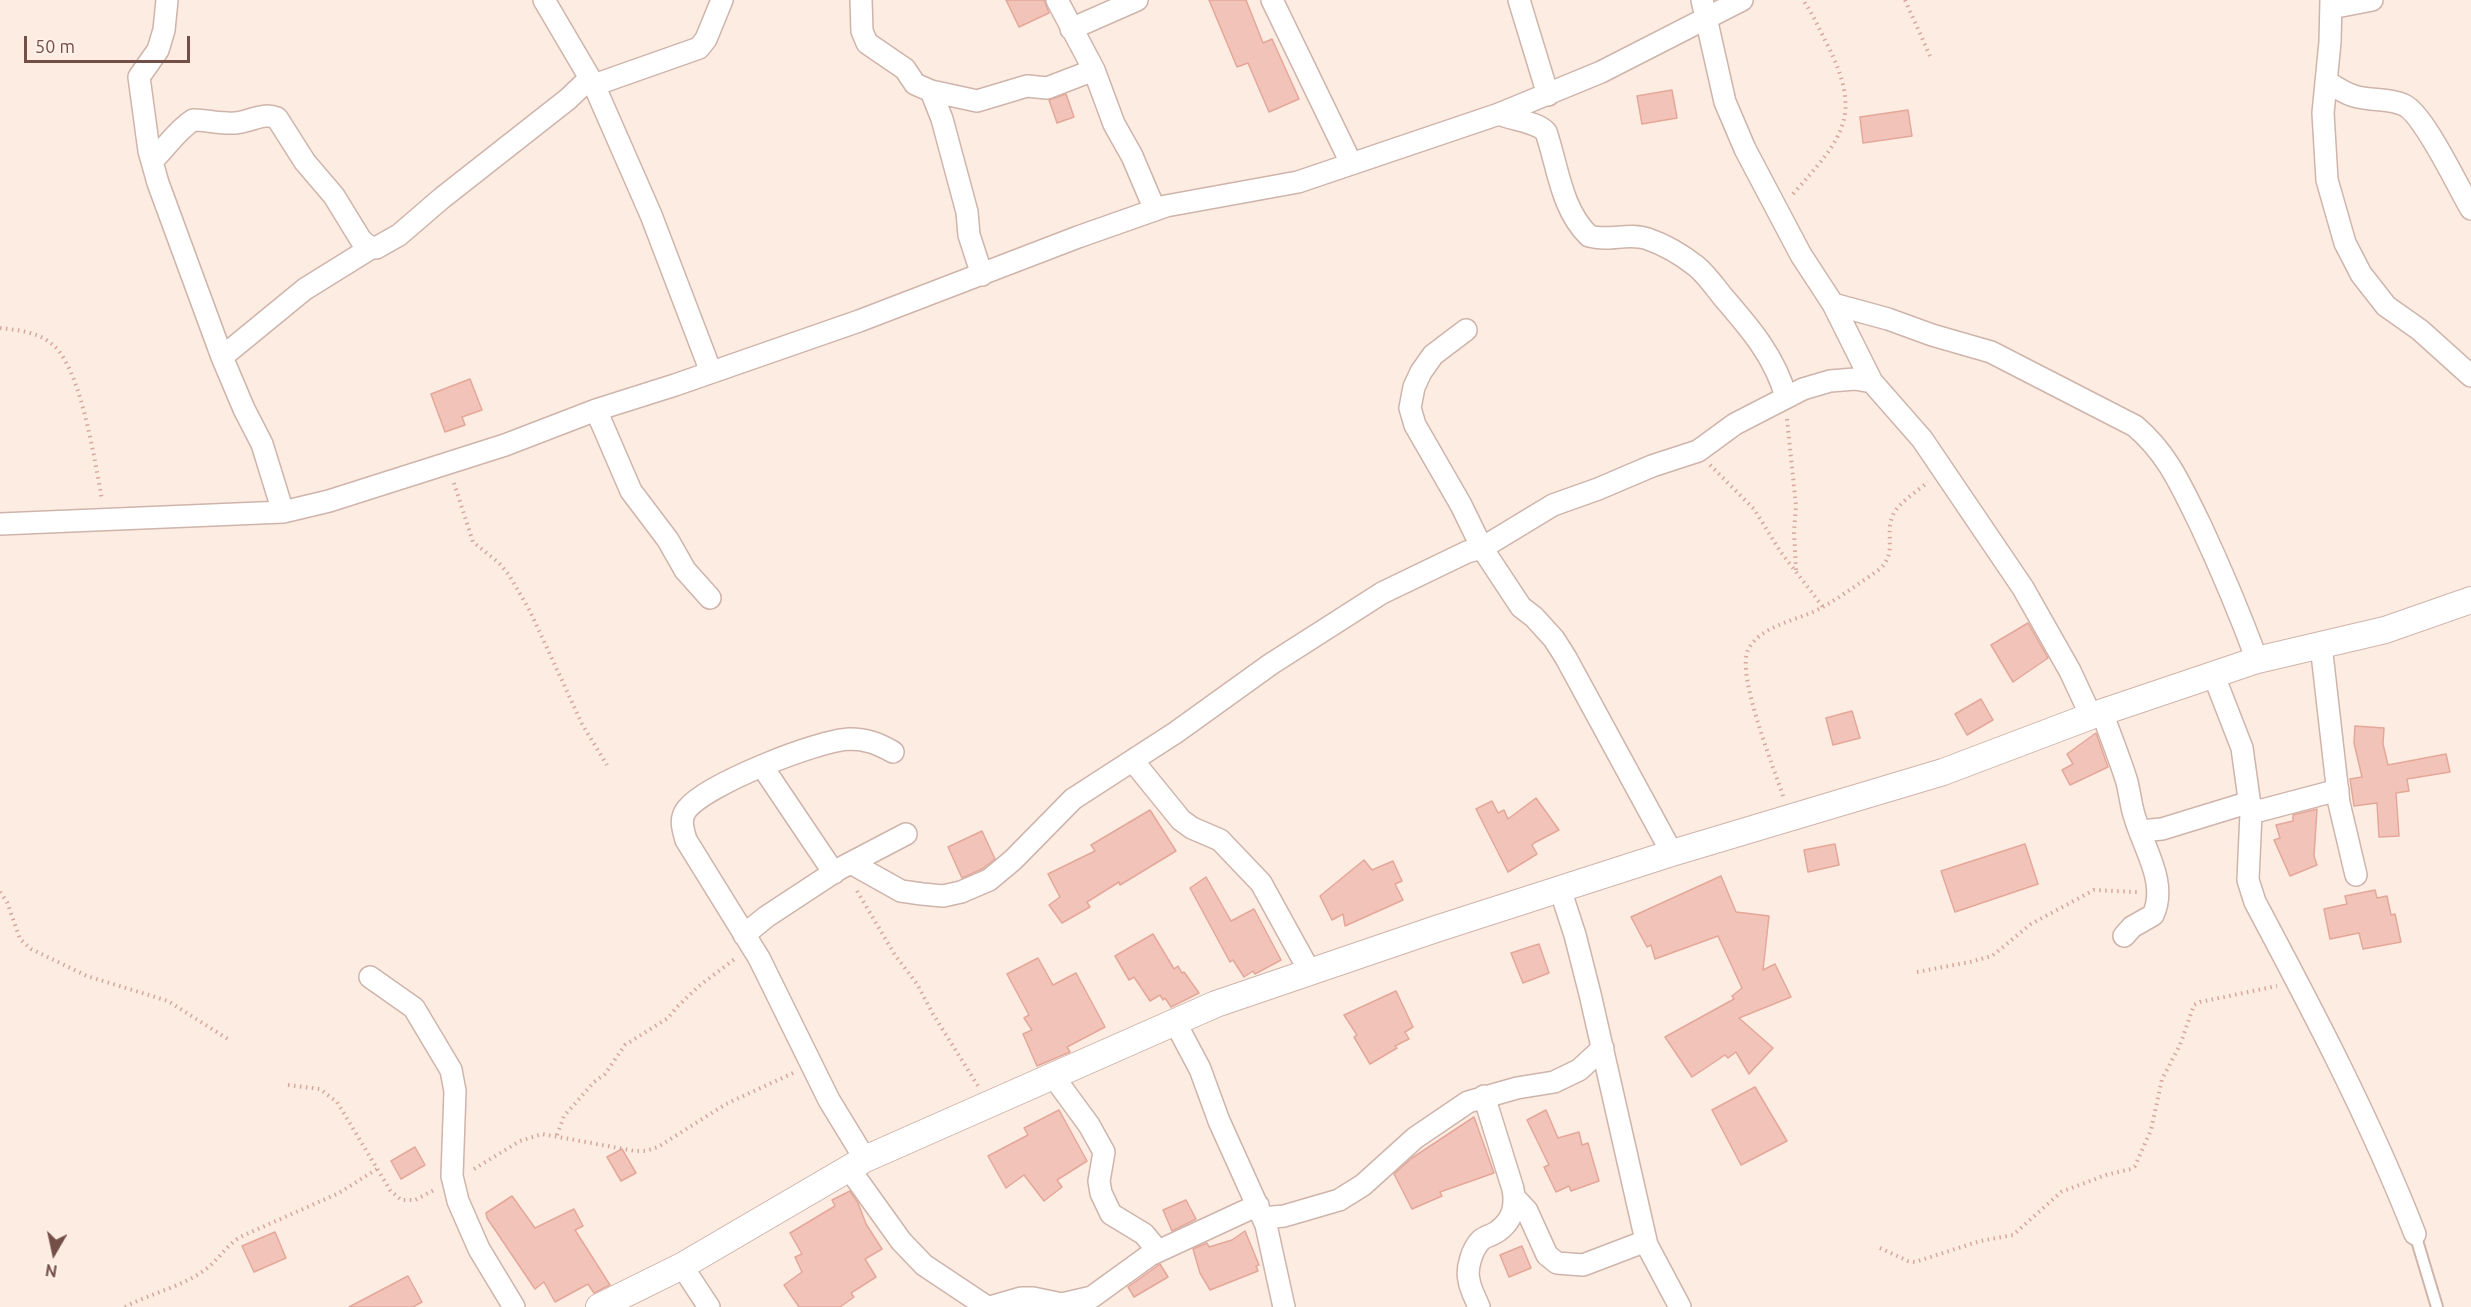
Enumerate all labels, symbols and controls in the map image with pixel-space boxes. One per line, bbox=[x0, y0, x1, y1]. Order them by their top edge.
scale bar bbox=[27, 24, 194, 62]
text: 50 m bbox=[35, 36, 75, 56]
north arrow bbox=[24, 1223, 84, 1283]
text: N bbox=[44, 1261, 58, 1281]

